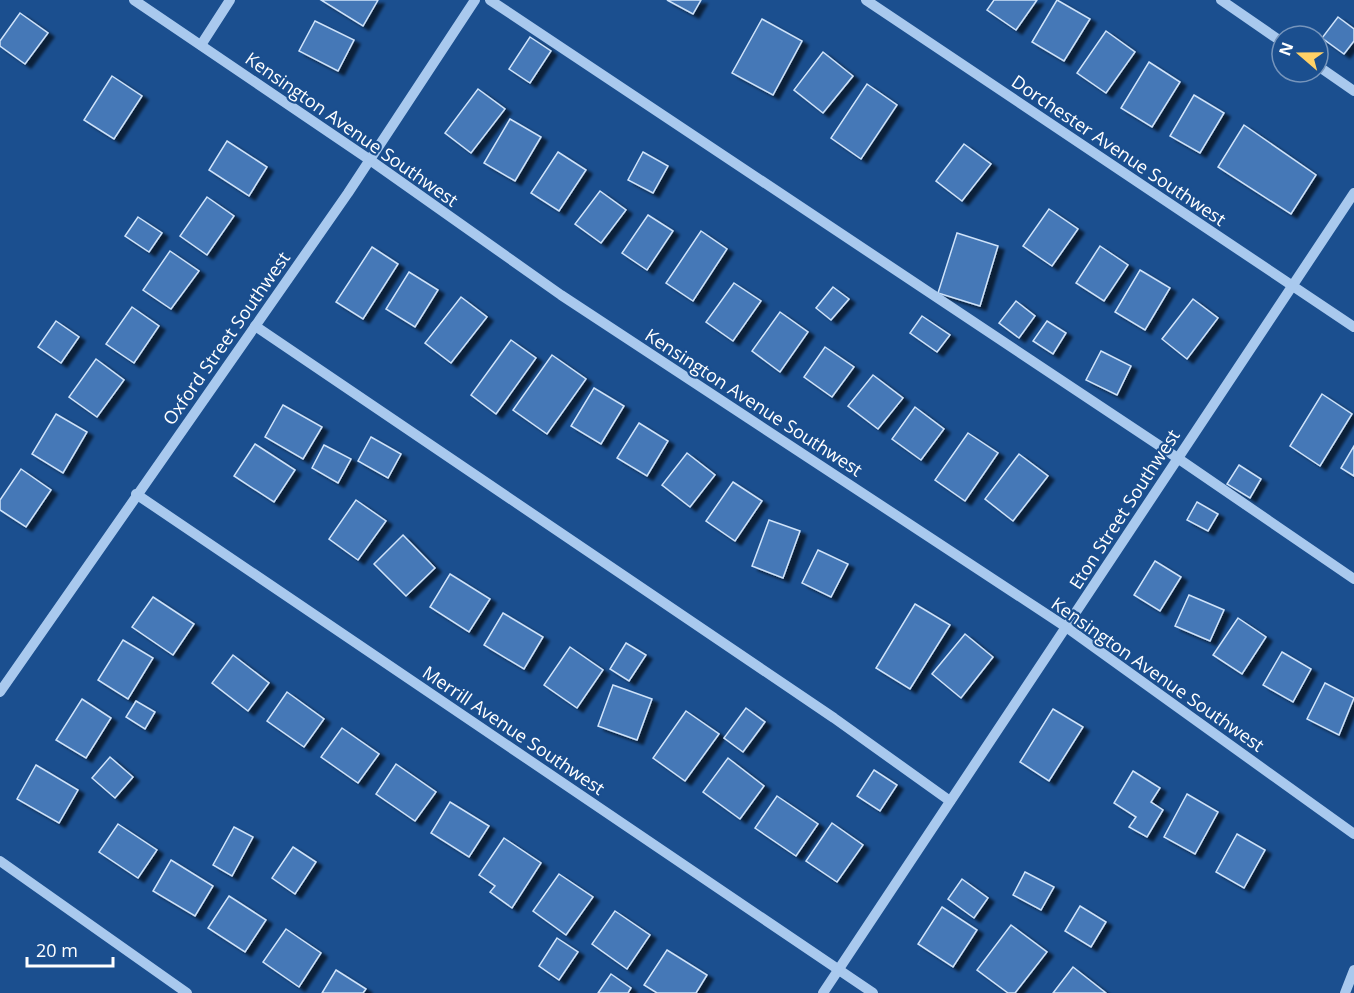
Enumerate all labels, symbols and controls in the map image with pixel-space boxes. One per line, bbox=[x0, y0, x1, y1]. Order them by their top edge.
north arrow bbox=[1270, 24, 1330, 84]
text: N bbox=[1273, 39, 1298, 59]
street label: Kensington Avenue Southwest bbox=[241, 46, 463, 212]
street label: Dorchester Avenue Southwest bbox=[1007, 69, 1231, 231]
street label: Oxford Street Southwest bbox=[157, 247, 295, 429]
street label: Kensington Avenue Southwest bbox=[641, 323, 867, 481]
street label: Eton Street Southwest bbox=[1063, 424, 1185, 594]
street label: Kensington Avenue Southwest bbox=[1047, 591, 1269, 757]
street label: Merrill Avenue Southwest bbox=[418, 660, 610, 800]
scale bar bbox=[27, 930, 112, 968]
text: 20 m bbox=[36, 938, 78, 962]

